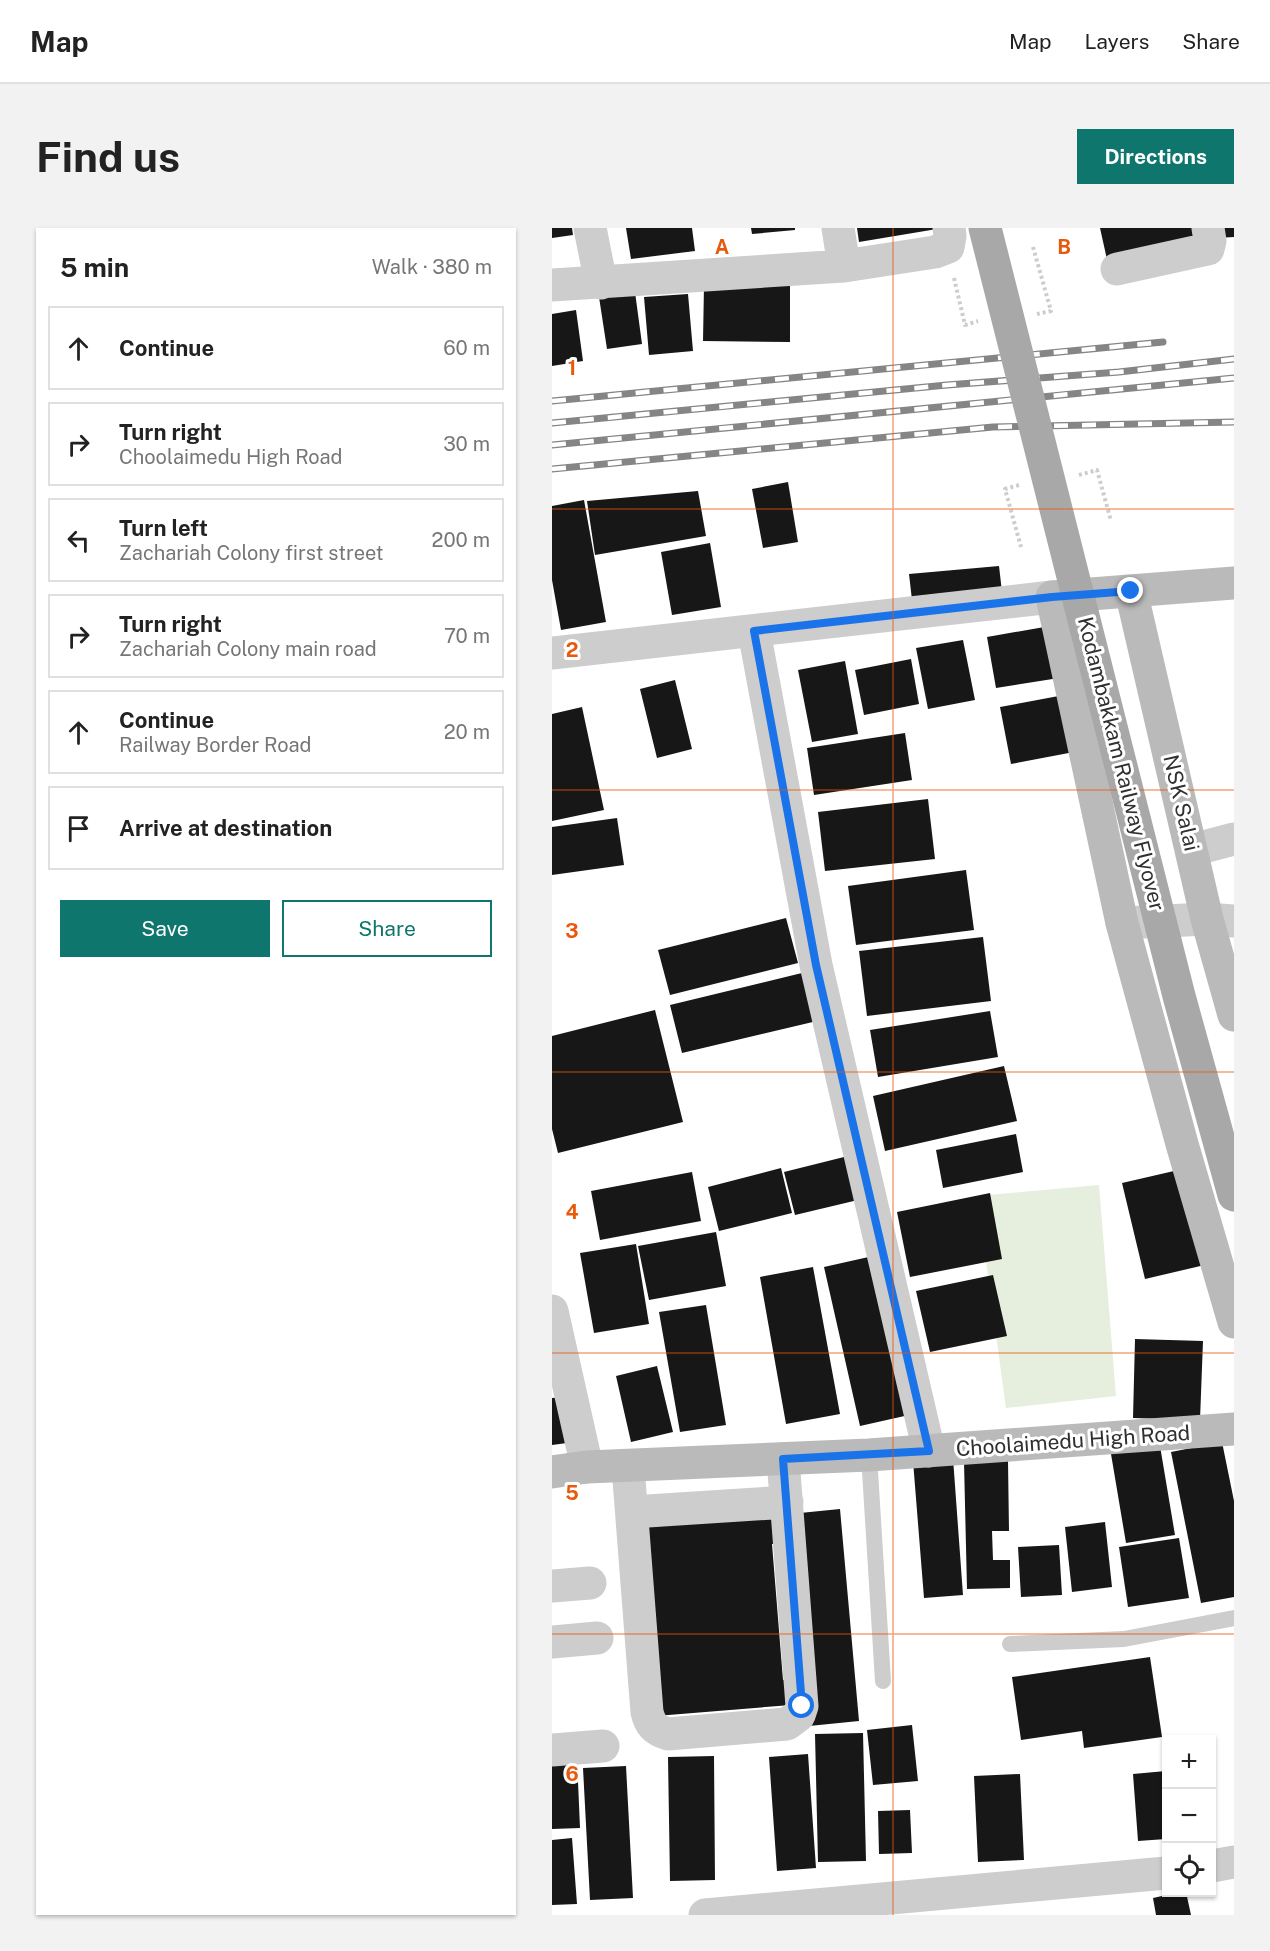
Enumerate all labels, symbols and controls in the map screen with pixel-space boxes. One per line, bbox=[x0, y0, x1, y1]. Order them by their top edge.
text: Map bbox=[30, 25, 89, 58]
text: Map bbox=[1009, 29, 1052, 54]
text: Layers bbox=[1085, 29, 1149, 54]
text: Share bbox=[1182, 29, 1240, 54]
button: Directions bbox=[1077, 129, 1234, 184]
text: Find us bbox=[36, 132, 180, 181]
text: A bbox=[715, 235, 729, 259]
text: B bbox=[1057, 235, 1071, 259]
text: 5 min bbox=[60, 252, 129, 283]
text: Walk · 380 m bbox=[372, 255, 492, 279]
icon: ahead bbox=[62, 332, 95, 365]
text: Continue bbox=[119, 335, 214, 361]
text: 60 m bbox=[443, 336, 490, 360]
text: 1 bbox=[568, 356, 576, 380]
text: Turn right bbox=[119, 419, 222, 445]
icon: right bbox=[62, 428, 95, 461]
text: 30 m bbox=[443, 432, 490, 456]
text: Choolaimedu High Road bbox=[119, 445, 343, 469]
text: Turn left bbox=[119, 515, 208, 541]
icon: left bbox=[62, 524, 95, 557]
text: 200 m bbox=[432, 528, 490, 552]
text: Zachariah Colony first street bbox=[119, 541, 384, 565]
route end bbox=[1117, 577, 1143, 603]
text: Turn right bbox=[119, 611, 222, 637]
street label: Kodambakkam Railway Flyover bbox=[1073, 614, 1170, 914]
icon: right bbox=[62, 620, 95, 653]
text: 70 m bbox=[444, 624, 490, 648]
text: Zachariah Colony main road bbox=[119, 637, 377, 661]
text: 2 bbox=[566, 638, 578, 662]
text: Continue bbox=[119, 707, 214, 733]
icon: ahead bbox=[62, 716, 95, 749]
text: 20 m bbox=[444, 720, 490, 744]
text: Railway Border Road bbox=[119, 733, 311, 757]
street label: NSK Salai bbox=[1158, 752, 1205, 853]
icon: arrive bbox=[62, 812, 95, 845]
text: Arrive at destination bbox=[119, 815, 332, 841]
button: Save bbox=[60, 900, 270, 957]
button: Share bbox=[282, 900, 492, 957]
text: 3 bbox=[565, 919, 579, 943]
text: 4 bbox=[565, 1200, 579, 1224]
street label: Choolaimedu High Road bbox=[955, 1420, 1191, 1461]
text: 5 bbox=[565, 1481, 579, 1505]
route start bbox=[788, 1692, 814, 1718]
map controls bbox=[1162, 1735, 1216, 1897]
button: + bbox=[1162, 1735, 1216, 1789]
text: 6 bbox=[565, 1762, 579, 1786]
button: − bbox=[1162, 1789, 1216, 1843]
button: locate bbox=[1162, 1843, 1216, 1897]

